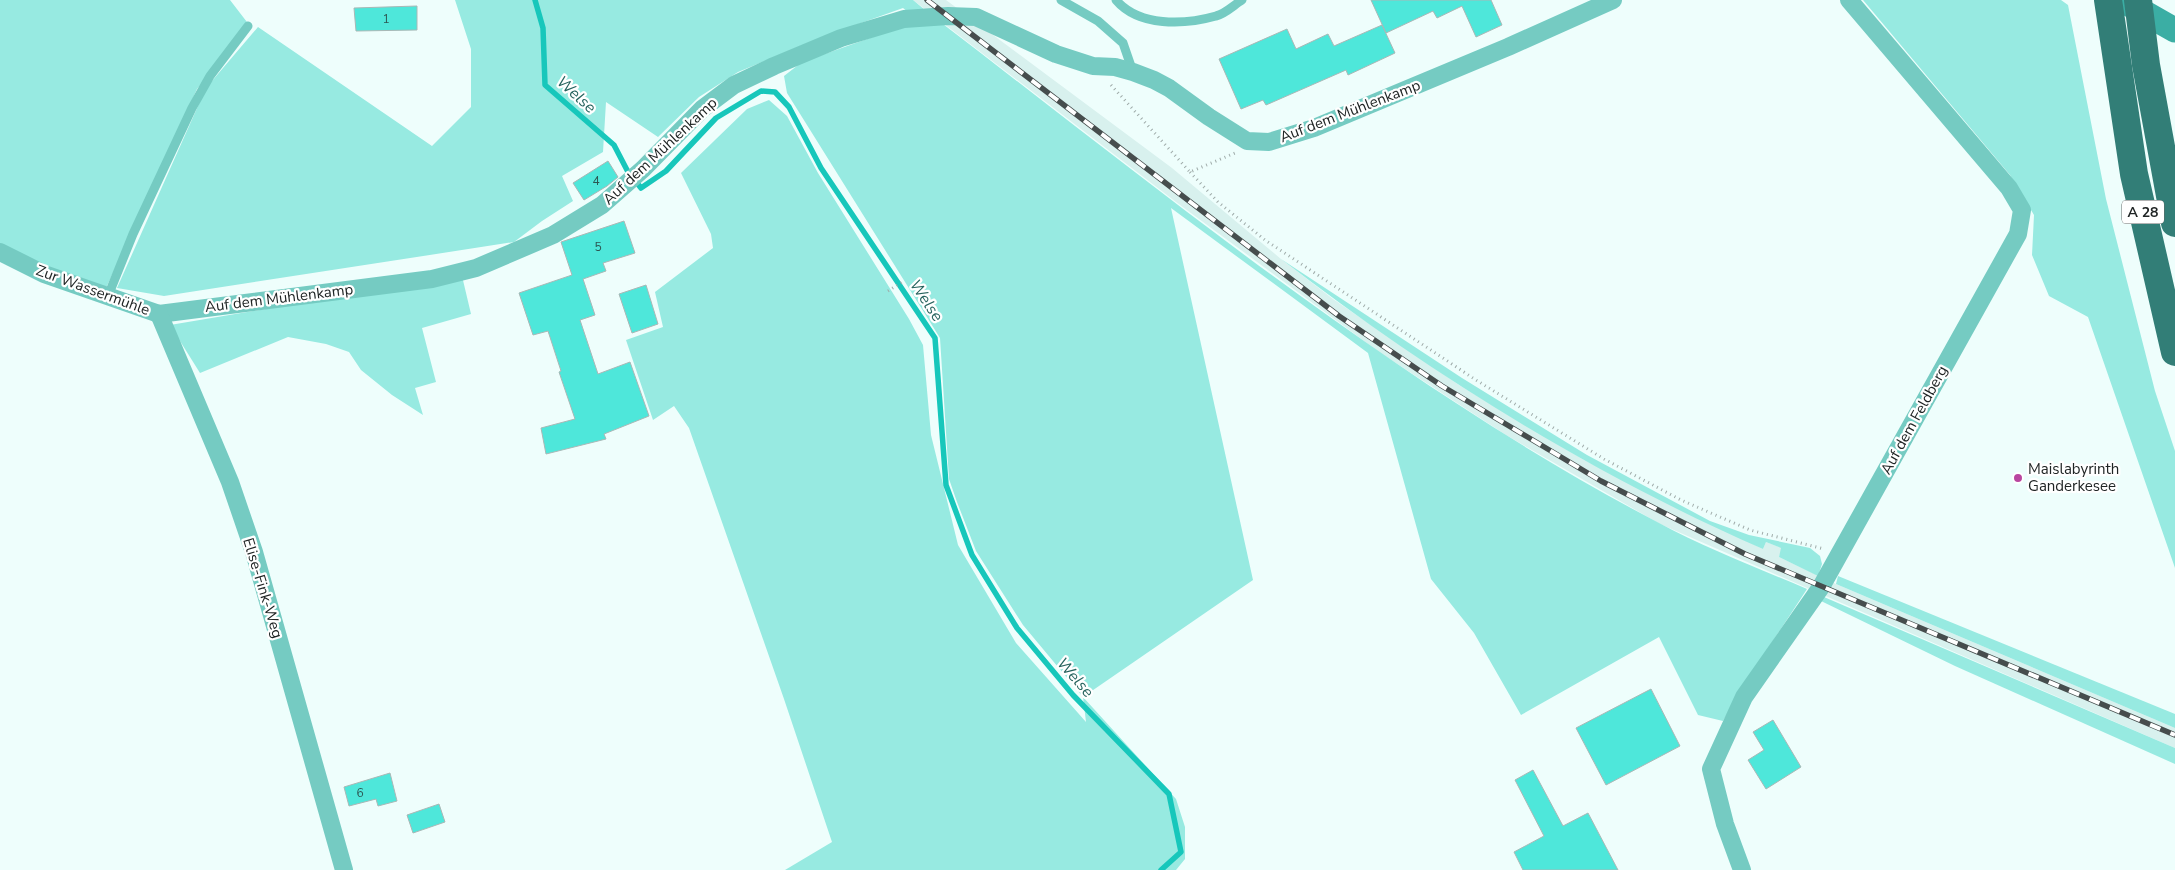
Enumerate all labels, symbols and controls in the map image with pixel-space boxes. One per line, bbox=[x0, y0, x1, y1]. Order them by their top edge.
house number: 1 bbox=[382, 11, 390, 27]
water label: Welse bbox=[552, 71, 601, 119]
street label: Auf dem Mühlenkamp bbox=[1277, 75, 1423, 147]
street label: Auf dem Mühlenkamp bbox=[599, 93, 722, 209]
house number: 4 bbox=[592, 173, 600, 189]
road number: A 28 bbox=[2122, 200, 2164, 223]
house number: 5 bbox=[594, 239, 602, 255]
street label: Zur Wassermühle bbox=[33, 260, 153, 320]
water label: Welse bbox=[904, 275, 948, 326]
street label: Auf dem Mühlenkamp bbox=[204, 279, 355, 317]
street label: Auf dem Feldberg bbox=[1876, 362, 1952, 478]
place label: Maislabyrinth Ganderkesee bbox=[2028, 459, 2119, 496]
marker: Maislabyrinth Ganderkesee bbox=[2012, 472, 2024, 484]
street label: Elise-Fink-Weg bbox=[238, 535, 288, 641]
water label: Welse bbox=[1052, 653, 1099, 703]
house number: 6 bbox=[356, 785, 364, 801]

